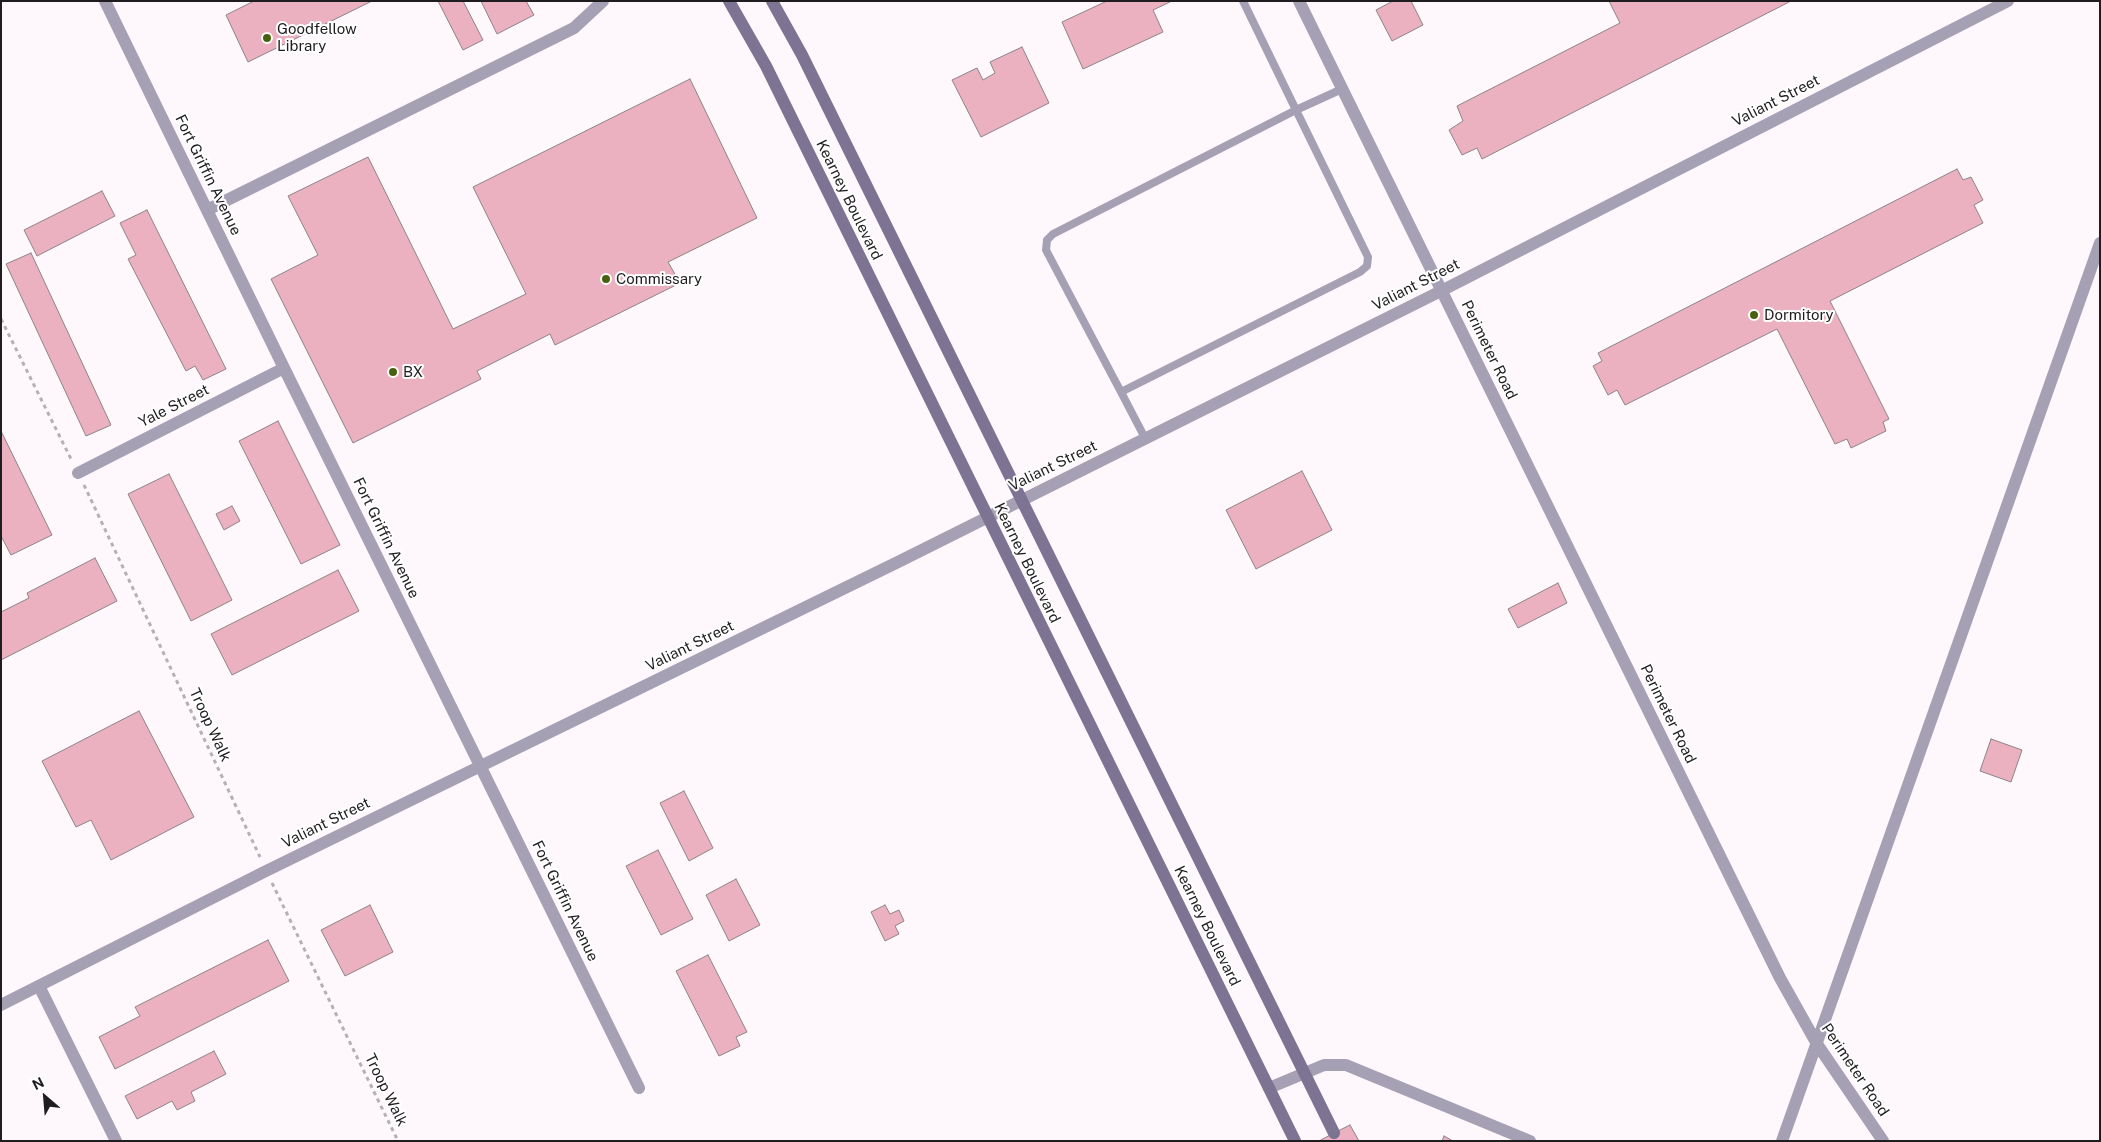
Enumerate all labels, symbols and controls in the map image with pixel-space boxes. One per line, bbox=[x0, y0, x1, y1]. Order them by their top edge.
place label: Goodfellow Library bbox=[277, 20, 357, 55]
marker: Goodfellow Library bbox=[261, 32, 273, 44]
street label: Valiant Street bbox=[1729, 71, 1823, 131]
street label: Fort Griffin Avenue bbox=[171, 112, 245, 238]
street label: Kearney Boulevard bbox=[812, 137, 886, 263]
street label: Valiant Street bbox=[1369, 255, 1463, 315]
place label: Commissary bbox=[616, 270, 702, 288]
marker: Commissary bbox=[600, 273, 612, 285]
street label: Perimeter Road bbox=[1457, 298, 1521, 402]
place label: Dormitory bbox=[1764, 306, 1834, 324]
marker: Dormitory bbox=[1748, 309, 1760, 321]
place label: BX bbox=[403, 363, 423, 381]
marker: BX bbox=[387, 366, 399, 378]
street label: Yale Street bbox=[136, 381, 212, 431]
street label: Valiant Street bbox=[1006, 437, 1100, 495]
street label: Fort Griffin Avenue bbox=[349, 475, 423, 601]
street label: Kearney Boulevard bbox=[990, 500, 1064, 626]
street label: Valiant Street bbox=[643, 617, 737, 675]
street label: Perimeter Road bbox=[1636, 662, 1700, 766]
street label: Troop Walk bbox=[185, 686, 235, 764]
street label: Valiant Street bbox=[279, 794, 373, 852]
street label: Fort Griffin Avenue bbox=[528, 838, 602, 964]
street label: Kearney Boulevard bbox=[1170, 863, 1244, 989]
street label: Perimeter Road bbox=[1817, 1020, 1893, 1120]
street label: Troop Walk bbox=[361, 1051, 411, 1129]
north arrow bbox=[20, 1072, 70, 1122]
text: N bbox=[30, 1074, 47, 1093]

